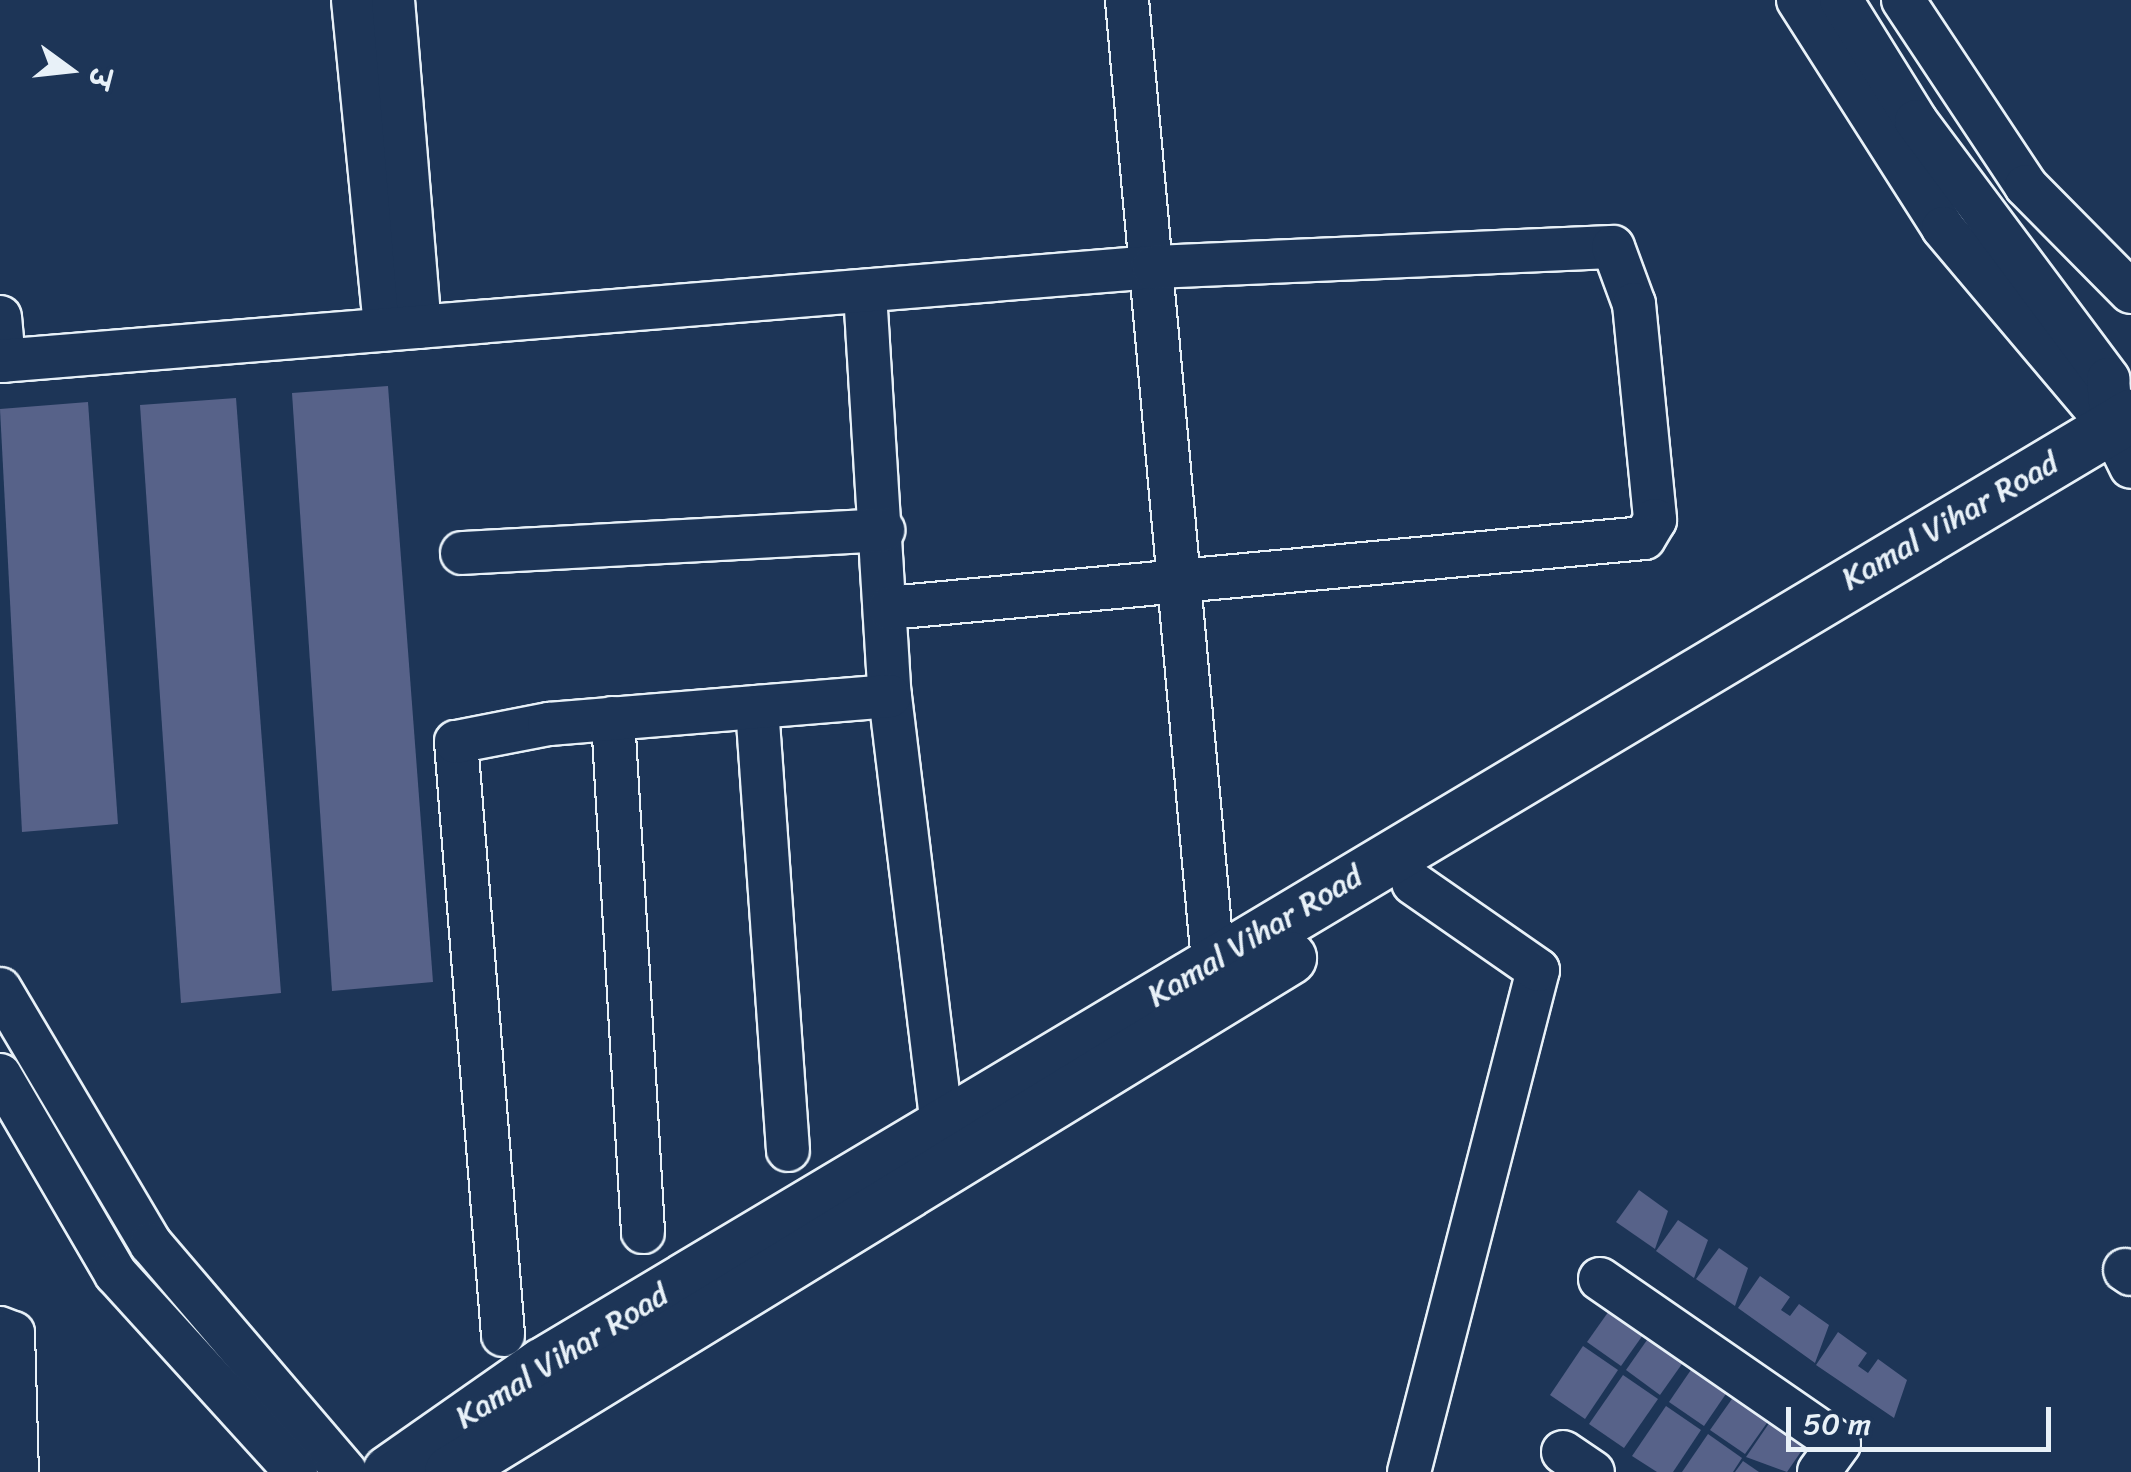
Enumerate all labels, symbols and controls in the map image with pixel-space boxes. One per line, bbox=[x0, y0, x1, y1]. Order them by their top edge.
north arrow bbox=[20, 20, 120, 120]
text: उ bbox=[73, 63, 126, 93]
street label: Kamal Vihar Road bbox=[1835, 443, 2065, 599]
street label: Kamal Vihar Road bbox=[1140, 857, 1370, 1015]
street label: Kamal Vihar Road bbox=[448, 1275, 676, 1437]
scale bar bbox=[1791, 1387, 2056, 1449]
text: 50 m bbox=[1803, 1397, 1871, 1451]

